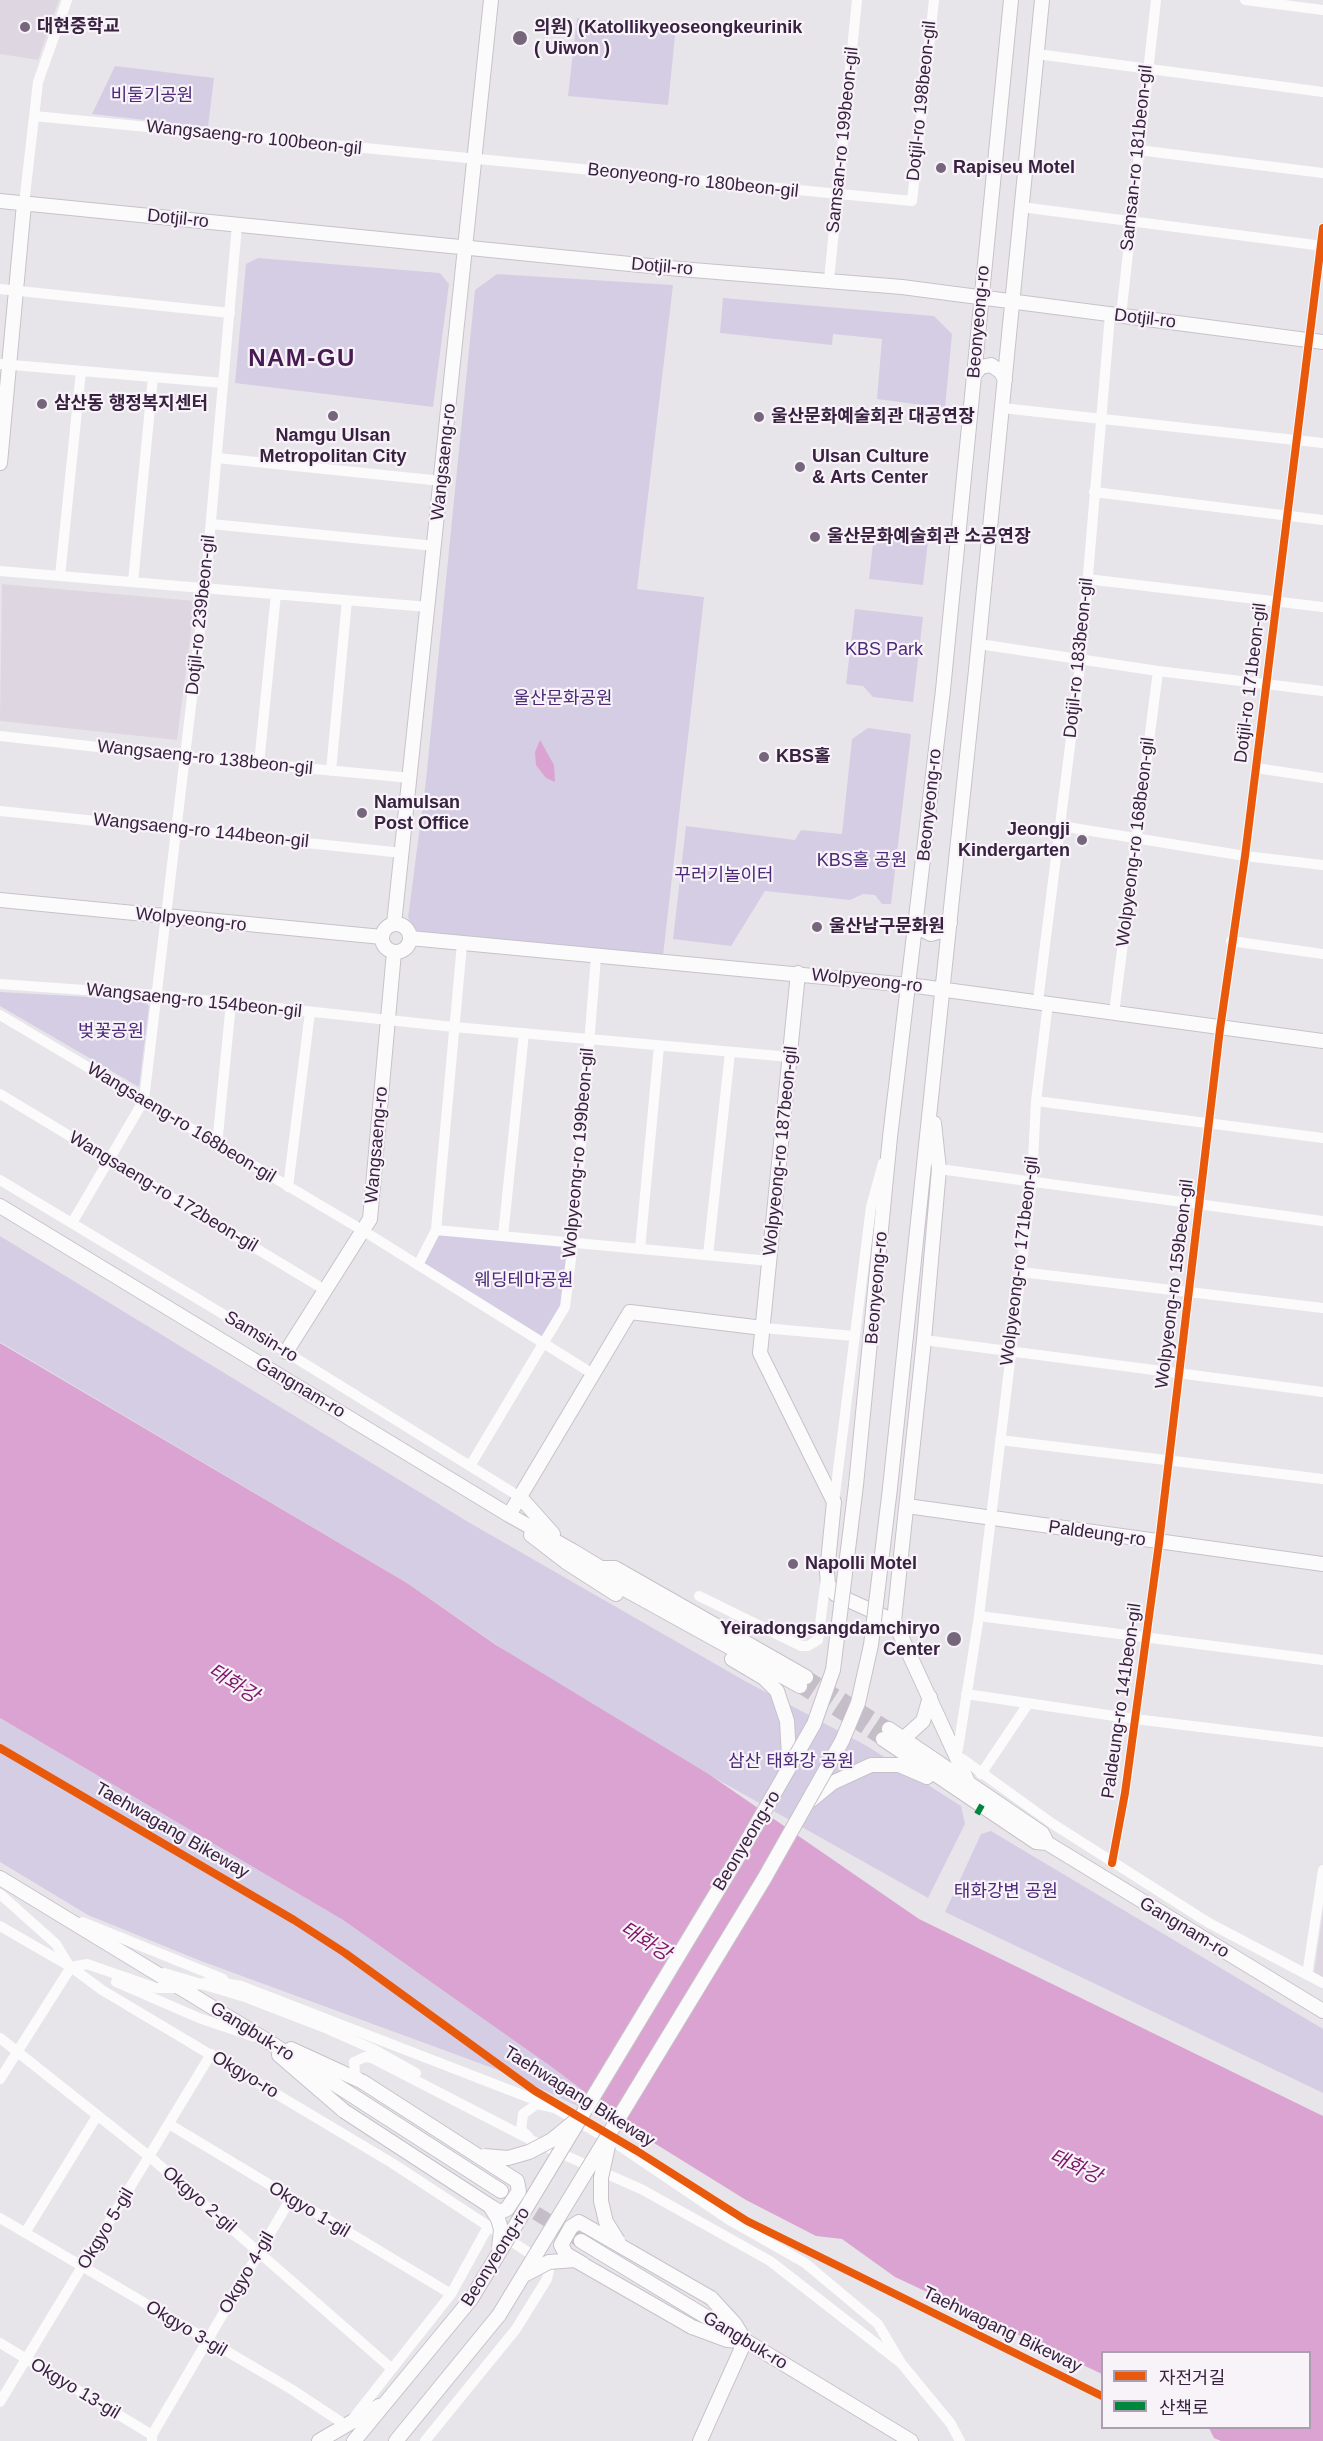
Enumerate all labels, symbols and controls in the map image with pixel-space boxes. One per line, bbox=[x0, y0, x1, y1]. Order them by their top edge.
place label: 대현중학교 bbox=[37, 16, 120, 38]
place label: 의원) (Katollikyeoseongkeurinik ( Uiwon ) bbox=[534, 17, 802, 60]
marker: 대현중학교 bbox=[18, 20, 32, 34]
street label: Dotjil-ro 198beon-gil bbox=[903, 20, 941, 182]
marker: 의원) (Katollikyeoseongkeurinik ( Uiwon ) bbox=[511, 29, 529, 47]
street label: Samsan-ro 199beon-gil bbox=[822, 46, 864, 234]
street label: Samsan-ro 181beon-gil bbox=[1116, 64, 1158, 252]
park label: 비둘기공원 bbox=[111, 85, 193, 107]
street label: Wangsaeng-ro 100beon-gil bbox=[145, 116, 363, 160]
place label: Rapiseu Motel bbox=[953, 157, 1075, 179]
street label: Beonyeong-ro 180beon-gil bbox=[586, 159, 800, 203]
marker: Rapiseu Motel bbox=[934, 161, 948, 175]
street label: Dotjil-ro bbox=[146, 205, 210, 233]
street label: Dotjil-ro bbox=[630, 254, 694, 280]
street label: Beonyeong-ro bbox=[963, 265, 995, 379]
street label: Dotjil-ro bbox=[1113, 305, 1177, 333]
district label: NAM-GU bbox=[248, 345, 356, 373]
place label: 삼산동 행정복지센터 bbox=[54, 393, 208, 415]
marker: 삼산동 행정복지센터 bbox=[35, 397, 49, 411]
street label: Wangsaeng-ro bbox=[427, 402, 461, 522]
place label: 울산문화예술회관 대공연장 bbox=[771, 406, 975, 428]
marker: Namgu Ulsan Metropolitan City bbox=[326, 409, 340, 423]
marker: 울산문화예술회관 대공연장 bbox=[752, 410, 766, 424]
place label: Namgu Ulsan Metropolitan City bbox=[260, 425, 406, 468]
place label: Ulsan Culture & Arts Center bbox=[812, 446, 929, 488]
marker: Ulsan Culture & Arts Center bbox=[793, 460, 807, 474]
place label: 울산문화예술회관 소공연장 bbox=[827, 526, 1031, 548]
marker: 울산문화예술회관 소공연장 bbox=[808, 530, 822, 544]
street label: Dotjil-ro 239beon-gil bbox=[182, 534, 220, 696]
street label: Dotjil-ro 183beon-gil bbox=[1060, 577, 1098, 739]
street label: Dotjil-ro 171beon-gil bbox=[1230, 602, 1272, 764]
park label: KBS Park bbox=[845, 639, 923, 661]
park label: 울산문화공원 bbox=[513, 688, 613, 710]
street label: Wangsaeng-ro 138beon-gil bbox=[96, 736, 314, 780]
street label: Wolpyeong-ro 168beon-gil bbox=[1112, 736, 1160, 948]
place label: KBS홀 bbox=[776, 746, 831, 768]
street label: Beonyeong-ro bbox=[913, 748, 947, 862]
marker: KBS홀 bbox=[757, 750, 771, 764]
place label: Namulsan Post Office bbox=[374, 792, 469, 834]
marker: Namulsan Post Office bbox=[355, 806, 369, 820]
street label: Wangsaeng-ro 144beon-gil bbox=[92, 809, 310, 853]
place label: Jeongji Kindergarten bbox=[958, 819, 1070, 862]
marker: Jeongji Kindergarten bbox=[1075, 833, 1089, 847]
park label: KBS홀 공원 bbox=[817, 850, 907, 872]
park label: 꾸러기놀이터 bbox=[674, 865, 774, 887]
street label: Wolpyeong-ro bbox=[134, 903, 248, 937]
place label: 울산남구문화원 bbox=[829, 916, 945, 938]
marker: 울산남구문화원 bbox=[810, 920, 824, 934]
street label: Wolpyeong-ro bbox=[810, 964, 924, 998]
street label: Wangsaeng-ro 154beon-gil bbox=[85, 979, 303, 1023]
park label: 벚꽃공원 bbox=[78, 1021, 144, 1043]
street label: Wolpyeong-ro 187beon-gil bbox=[759, 1045, 803, 1257]
street label: Wolpyeong-ro 199beon-gil bbox=[559, 1047, 599, 1259]
street label: Wangsaeng-ro 168beon-gil bbox=[83, 1058, 279, 1188]
street label: Wangsaeng-ro bbox=[361, 1086, 393, 1204]
street label: Wangsaeng-ro 172beon-gil bbox=[65, 1127, 261, 1257]
street label: Wolpyeong-ro 171beon-gil bbox=[996, 1155, 1044, 1367]
street label: Wolpyeong-ro 159beon-gil bbox=[1151, 1178, 1199, 1390]
street label: Beonyeong-ro bbox=[861, 1231, 893, 1345]
park label: 웨딩테마공원 bbox=[474, 1270, 574, 1292]
street label: Samsin-ro bbox=[220, 1307, 302, 1367]
street label: Gangnam-ro bbox=[251, 1353, 349, 1423]
street label: Paldeung-ro bbox=[1047, 1516, 1147, 1552]
place label: Napolli Motel bbox=[805, 1553, 917, 1575]
marker: Napolli Motel bbox=[786, 1557, 800, 1571]
street label: Paldeung-ro 141beon-gil bbox=[1098, 1602, 1146, 1800]
place label: Yeiradongsangdamchiryo Center bbox=[720, 1618, 940, 1660]
marker: Yeiradongsangdamchiryo Center bbox=[945, 1630, 963, 1648]
water label: 태화강 bbox=[203, 1659, 263, 1709]
park label: 삼산 태화강 공원 bbox=[728, 1751, 854, 1773]
street label: Taehwagang Bikeway bbox=[91, 1778, 253, 1884]
street label: Beonyeong-ro bbox=[709, 1787, 785, 1895]
park label: 태화강변 공원 bbox=[954, 1881, 1058, 1903]
street label: Gangnam-ro bbox=[1135, 1893, 1233, 1963]
water label: 태화강 bbox=[615, 1917, 675, 1967]
street label: Gangbuk-ro bbox=[206, 1998, 298, 2066]
street label: Taehwagang Bikeway bbox=[499, 2042, 659, 2152]
street label: Okgyo-ro bbox=[208, 2047, 282, 2103]
water label: 태화강 bbox=[1045, 2144, 1105, 2190]
street label: Okgyo 2-gil bbox=[158, 2162, 240, 2238]
street label: Okgyo 1-gil bbox=[264, 2177, 354, 2243]
street label: Okgyo 5-gil bbox=[73, 2184, 139, 2274]
street label: Beonyeong-ro bbox=[457, 2203, 535, 2311]
street label: Okgyo 4-gil bbox=[215, 2228, 279, 2318]
street label: Taehwagang Bikeway bbox=[919, 2282, 1085, 2378]
street label: Okgyo 3-gil bbox=[141, 2296, 231, 2362]
street label: Gangbuk-ro bbox=[699, 2307, 791, 2375]
legend bbox=[1101, 2351, 1311, 2429]
street label: Okgyo 13-gil bbox=[26, 2354, 124, 2424]
text: 자전거길 bbox=[1159, 2368, 1225, 2388]
text: 산책로 bbox=[1159, 2398, 1209, 2418]

